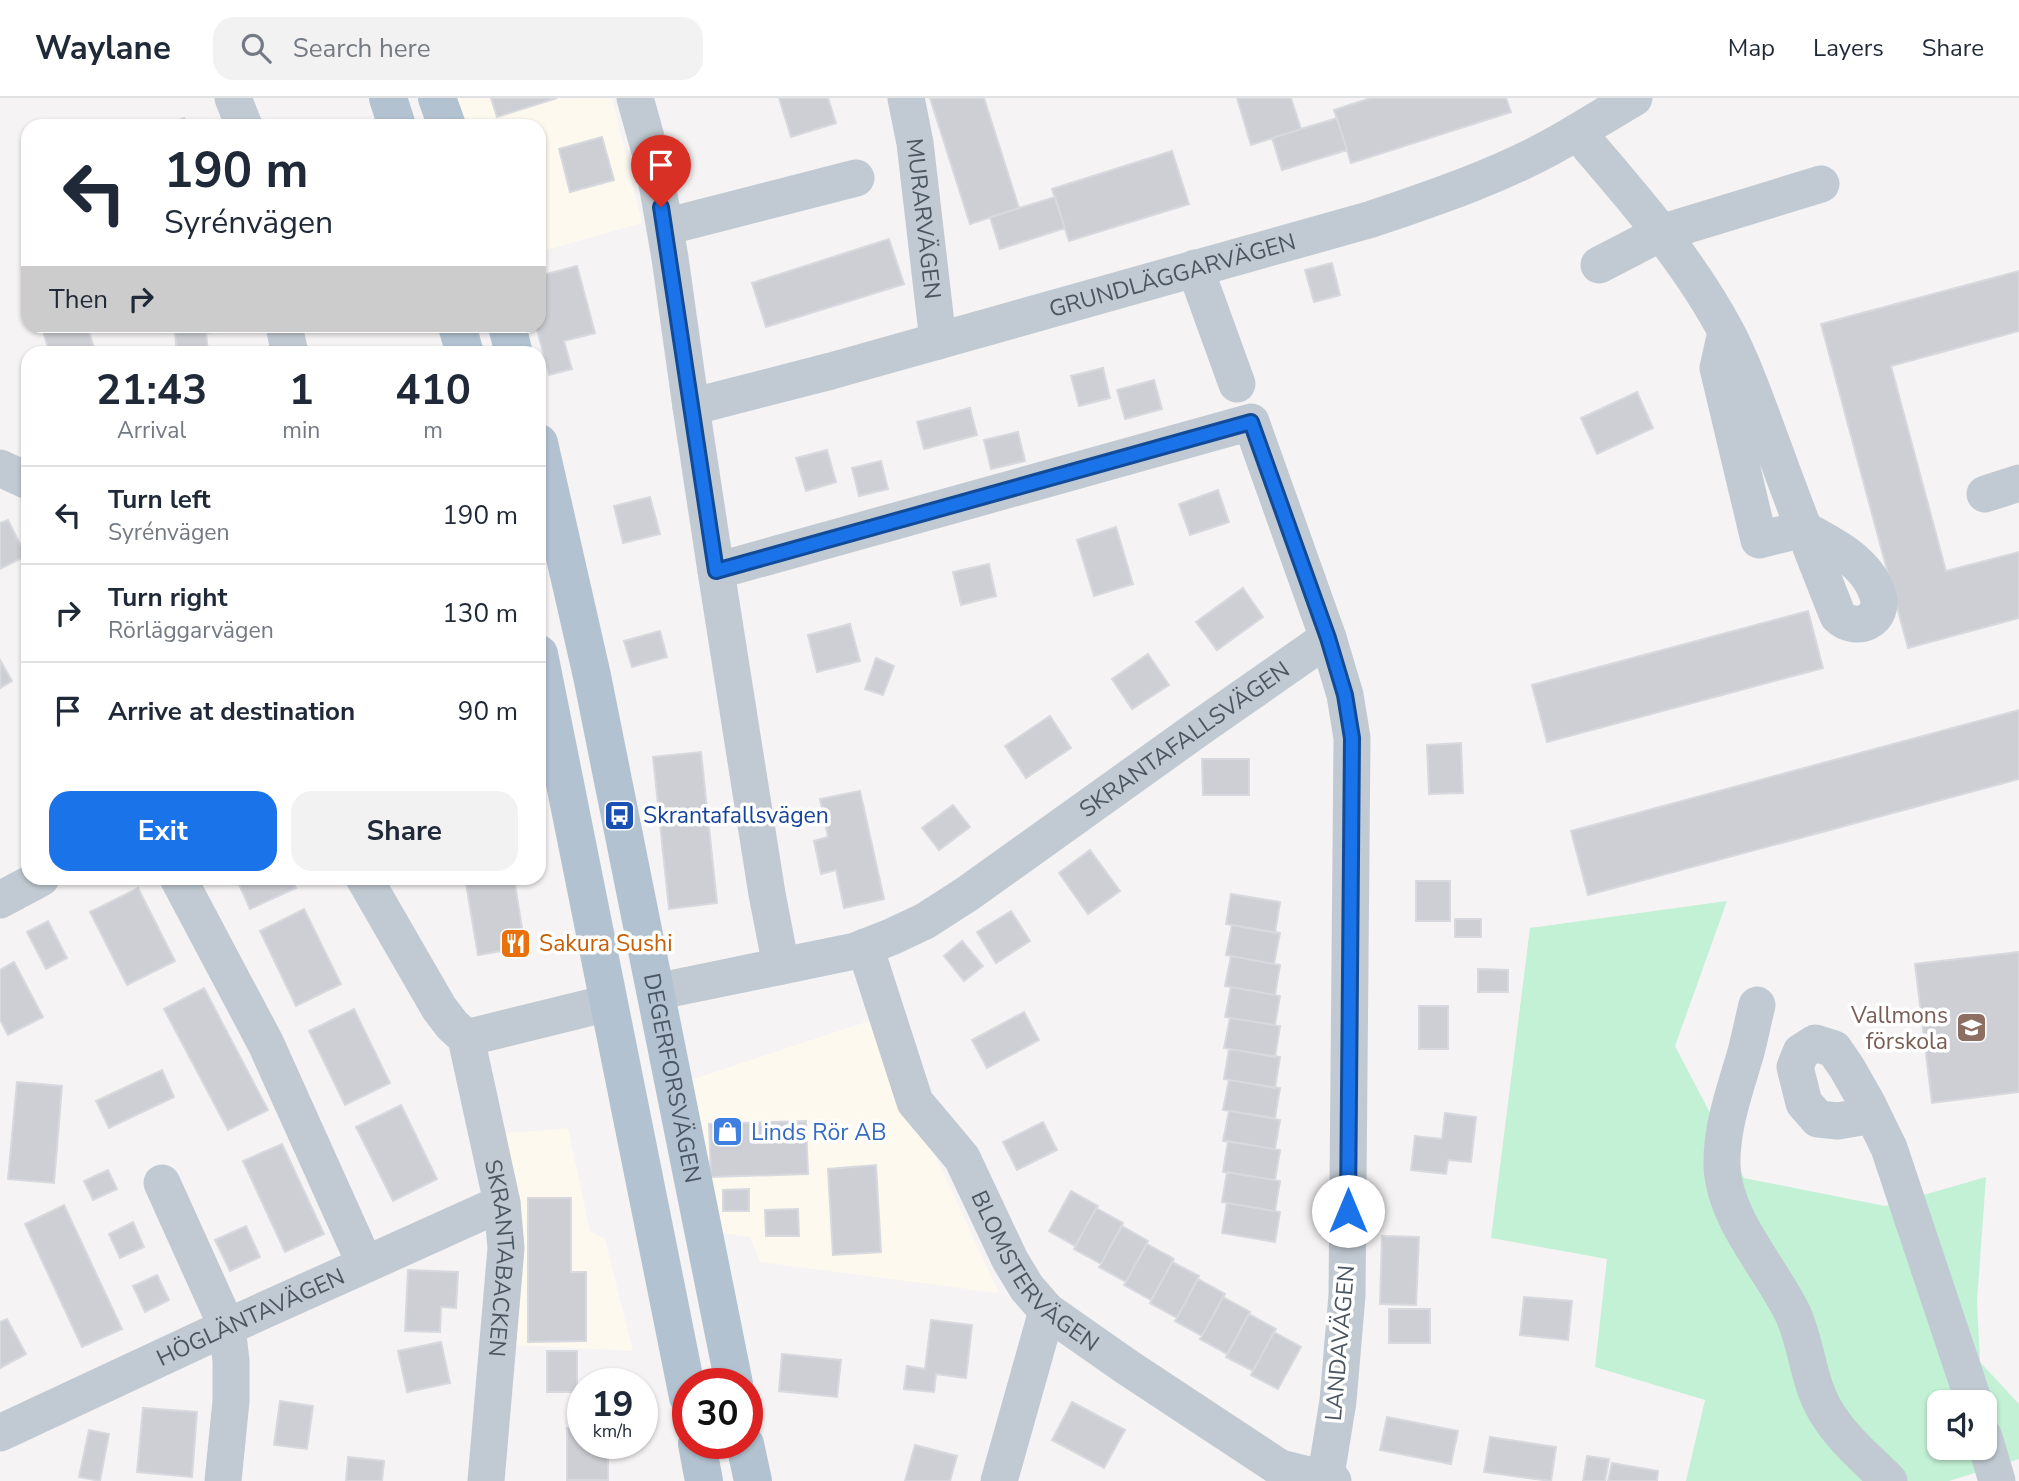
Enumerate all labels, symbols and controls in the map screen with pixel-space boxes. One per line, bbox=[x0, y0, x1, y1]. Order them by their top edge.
search box bbox=[213, 17, 703, 80]
text: Waylane bbox=[35, 26, 171, 71]
icon: search bbox=[237, 29, 275, 67]
text: Search here bbox=[293, 31, 431, 66]
text: Map bbox=[1728, 32, 1775, 64]
text: Layers bbox=[1813, 32, 1884, 64]
text: Share bbox=[1922, 32, 1984, 64]
pin bbox=[631, 135, 691, 207]
text: 190 m bbox=[164, 137, 308, 204]
street label: MURARVÄGEN bbox=[899, 137, 949, 301]
icon: arrive bbox=[642, 146, 680, 184]
icon: left bbox=[49, 147, 140, 238]
text: Syrénvägen bbox=[164, 201, 333, 244]
street label: GRUNDLÄGGARVÄGEN bbox=[1045, 226, 1299, 325]
icon: right bbox=[122, 280, 160, 318]
text: Then bbox=[49, 282, 108, 317]
text: 21:43 bbox=[96, 362, 207, 419]
text: 1 bbox=[289, 362, 314, 419]
text: 410 bbox=[395, 362, 471, 419]
text: Arrival bbox=[117, 415, 186, 446]
text: min bbox=[282, 415, 320, 446]
text: m bbox=[423, 415, 443, 446]
text: Turn left bbox=[108, 482, 211, 517]
icon: left bbox=[49, 496, 87, 534]
text: 190 m bbox=[442, 498, 518, 533]
text: Syrénvägen bbox=[108, 517, 230, 548]
text: Turn right bbox=[108, 580, 227, 615]
icon: right bbox=[49, 594, 87, 632]
text: 130 m bbox=[442, 596, 518, 631]
text: Rörläggarvägen bbox=[108, 615, 274, 646]
street label: SKRANTAFALLSVÄGEN bbox=[1073, 654, 1296, 824]
icon: arrive bbox=[49, 692, 87, 730]
text: Arrive at destination bbox=[108, 694, 355, 729]
text: 90 m bbox=[458, 694, 518, 729]
button: Exit bbox=[49, 791, 277, 871]
button: Share bbox=[291, 791, 518, 871]
bus stop icon: Skrantafallsvägen bbox=[603, 798, 637, 832]
place label: Skrantafallsvägen bbox=[643, 800, 829, 831]
restaurant icon: Sakura Sushi bbox=[499, 926, 533, 960]
place label: Sakura Sushi bbox=[539, 928, 672, 959]
street label: DEGERFORSVÄGEN bbox=[636, 970, 709, 1186]
place label: Vallmons förskola bbox=[1850, 1000, 1948, 1057]
school or university icon: Vallmons förskola bbox=[1954, 1011, 1988, 1045]
shop icon: Linds Rör AB bbox=[711, 1115, 745, 1149]
place label: Linds Rör AB bbox=[751, 1117, 887, 1148]
street label: SKRANTABACKEN bbox=[477, 1157, 522, 1358]
position arrow bbox=[1311, 1174, 1385, 1248]
street label: BLOMSTERVÄGEN bbox=[964, 1185, 1106, 1358]
street label: HÖGLÄNTAVÄGEN bbox=[151, 1261, 349, 1373]
street label: LANDAVÄGEN bbox=[1318, 1264, 1362, 1422]
speed limit sign: 30 bbox=[672, 1368, 763, 1459]
text: 19 bbox=[591, 1381, 634, 1428]
map controls bbox=[1927, 1390, 1997, 1460]
button: sound bbox=[1927, 1390, 1997, 1460]
text: km/h bbox=[593, 1419, 632, 1443]

